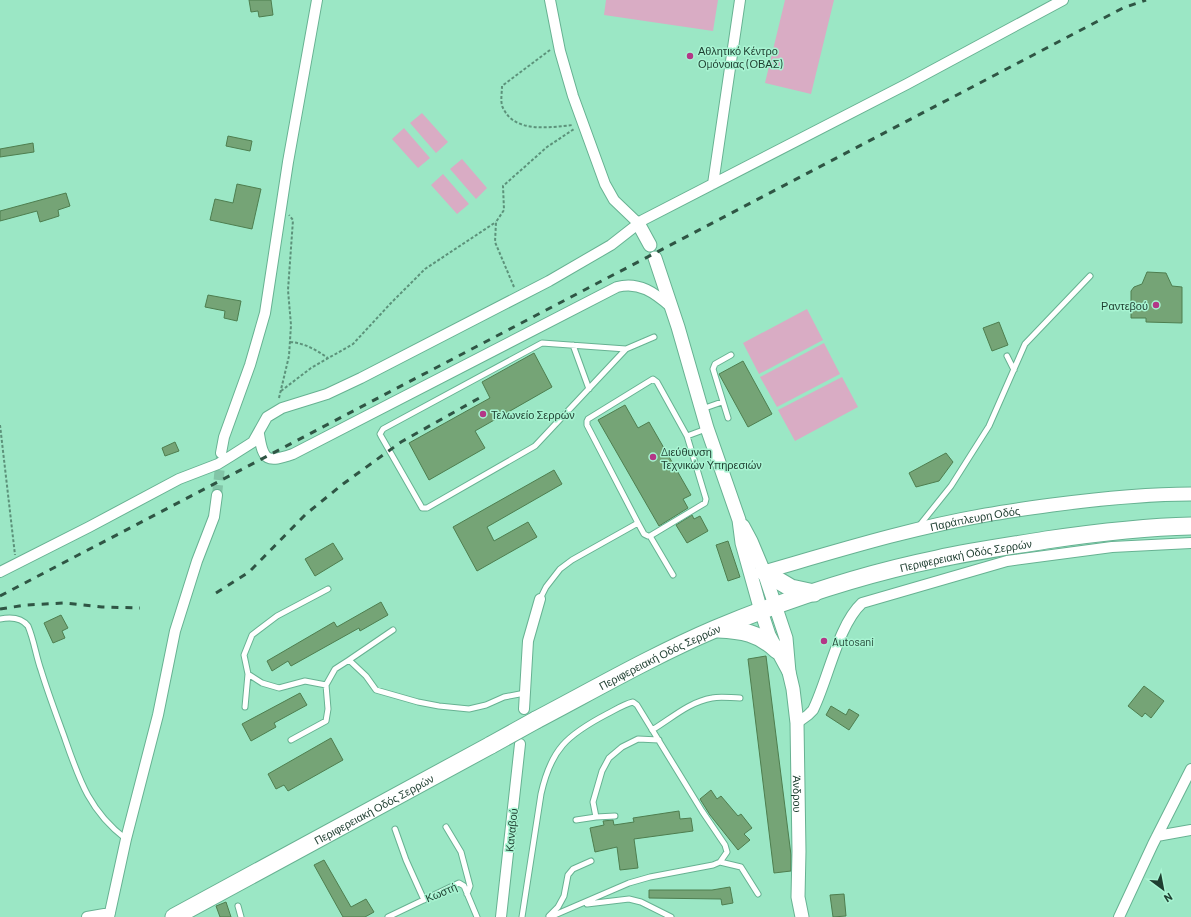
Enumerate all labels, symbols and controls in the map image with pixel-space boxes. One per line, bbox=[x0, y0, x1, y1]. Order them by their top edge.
place label: Αθλητικό Κέντρο Ομόνοιας (ΟΒΑΣ) bbox=[698, 44, 783, 70]
marker: Αθλητικό Κέντρο Ομόνοιας (ΟΒΑΣ) bbox=[685, 51, 695, 61]
place label: Ραντεβού bbox=[1101, 299, 1148, 312]
marker: Ραντεβού bbox=[1151, 300, 1161, 310]
place label: Τελωνείο Σερρών bbox=[491, 408, 575, 421]
marker: Τελωνείο Σερρών bbox=[478, 409, 488, 419]
place label: Διεύθυνση Τεχνικών Υπηρεσιών bbox=[661, 445, 762, 471]
marker: Διεύθυνση Τεχνικών Υπηρεσιών bbox=[648, 452, 658, 462]
street label: Παράπλευρη Οδός bbox=[929, 503, 1021, 533]
street label: Περιφερειακή Οδός Σερρών bbox=[898, 536, 1033, 574]
street label: Περιφερειακή Οδός Σερρών bbox=[596, 621, 723, 692]
place label: Autosani bbox=[832, 635, 874, 648]
marker: Autosani bbox=[819, 636, 829, 646]
street label: Περιφερειακή Οδός Σερρών bbox=[311, 771, 436, 846]
street label: Άνδρου bbox=[791, 775, 805, 813]
street label: Καναβού bbox=[502, 807, 520, 853]
north arrow bbox=[1143, 869, 1183, 909]
street label: Κωστή bbox=[423, 880, 459, 904]
text: N bbox=[1162, 890, 1175, 905]

